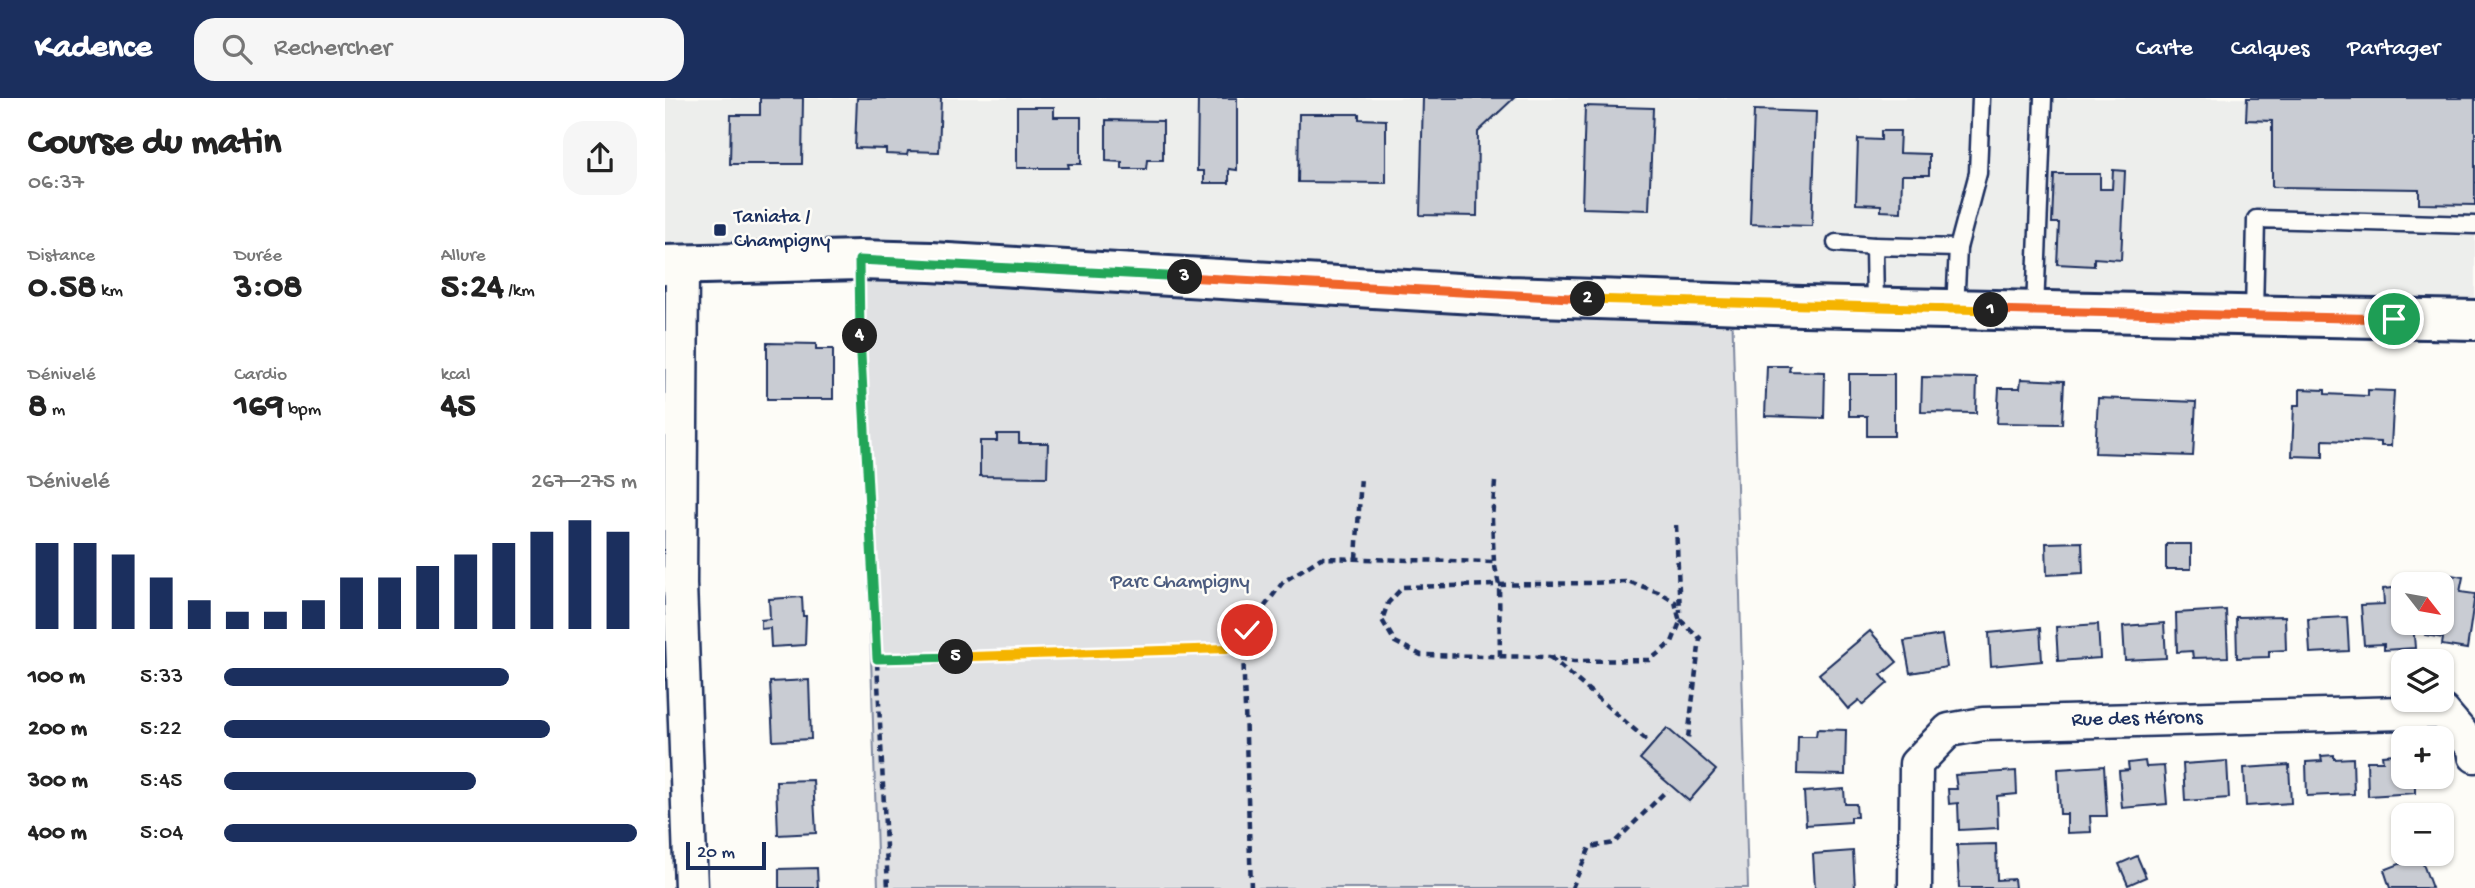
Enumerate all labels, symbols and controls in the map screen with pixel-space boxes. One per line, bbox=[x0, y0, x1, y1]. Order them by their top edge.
search box bbox=[194, 18, 684, 81]
text: Kadence bbox=[35, 30, 152, 68]
icon: search bbox=[218, 30, 256, 68]
text: Rechercher bbox=[274, 34, 392, 65]
text: Carte bbox=[2136, 35, 2193, 64]
text: Calques bbox=[2231, 35, 2309, 64]
text: Partager bbox=[2347, 35, 2440, 64]
button: share bbox=[563, 121, 637, 195]
text: Course du matin bbox=[28, 122, 281, 166]
text: 06:37 bbox=[28, 170, 84, 197]
place label: Taniata / Champigny bbox=[733, 206, 830, 255]
marker: Taniata / Champigny bbox=[712, 222, 728, 238]
text: Distance bbox=[28, 245, 95, 268]
text: Durée bbox=[234, 245, 282, 268]
text: Allure bbox=[441, 245, 486, 268]
pin: 3 bbox=[1168, 260, 1203, 294]
text: 3 bbox=[1180, 265, 1189, 288]
text: 0.58 bbox=[28, 268, 96, 309]
text: 3:08 bbox=[234, 268, 303, 309]
text: 5:24 bbox=[441, 268, 504, 309]
text: km bbox=[96, 280, 123, 303]
text: /km bbox=[504, 280, 535, 303]
pin: 2 bbox=[1571, 282, 1605, 316]
text: 2 bbox=[1583, 287, 1592, 310]
pin bbox=[2364, 289, 2424, 349]
pin: 1 bbox=[1973, 292, 2009, 328]
text: 1 bbox=[1987, 298, 1994, 321]
icon: arrive bbox=[2375, 300, 2413, 338]
pin: 4 bbox=[843, 318, 877, 354]
text: 4 bbox=[855, 324, 864, 347]
text: Dénivelé bbox=[28, 364, 96, 387]
text: Cardio bbox=[234, 364, 287, 387]
text: kcal bbox=[441, 364, 470, 387]
text: 8 bbox=[28, 387, 47, 428]
text: 169 bbox=[234, 387, 284, 428]
text: 45 bbox=[441, 387, 476, 428]
text: m bbox=[47, 399, 65, 422]
text: bpm bbox=[284, 399, 321, 422]
text: Dénivelé bbox=[28, 469, 110, 496]
text: 267–275 m bbox=[531, 469, 637, 496]
park label: Parc Champigny bbox=[1109, 571, 1250, 596]
north arrow bbox=[2391, 572, 2453, 635]
map controls bbox=[2391, 572, 2454, 866]
pin bbox=[1217, 600, 1277, 660]
icon: check bbox=[1228, 611, 1266, 649]
pin: 5 bbox=[939, 640, 973, 674]
text: 5 bbox=[951, 645, 961, 668]
button: layers bbox=[2391, 649, 2454, 712]
text: 100 m bbox=[28, 664, 85, 691]
text: 5:33 bbox=[140, 664, 183, 691]
street label: Rue des Hérons bbox=[2071, 706, 2204, 734]
text: 200 m bbox=[28, 716, 87, 743]
text: 5:22 bbox=[140, 716, 182, 743]
button: + bbox=[2391, 726, 2454, 789]
text: 300 m bbox=[28, 768, 88, 795]
text: 5:45 bbox=[140, 768, 182, 795]
button: − bbox=[2391, 803, 2454, 866]
text: 400 m bbox=[28, 820, 87, 847]
text: 5:04 bbox=[140, 820, 183, 847]
scale bar bbox=[686, 839, 767, 871]
text: 20 m bbox=[697, 842, 735, 865]

